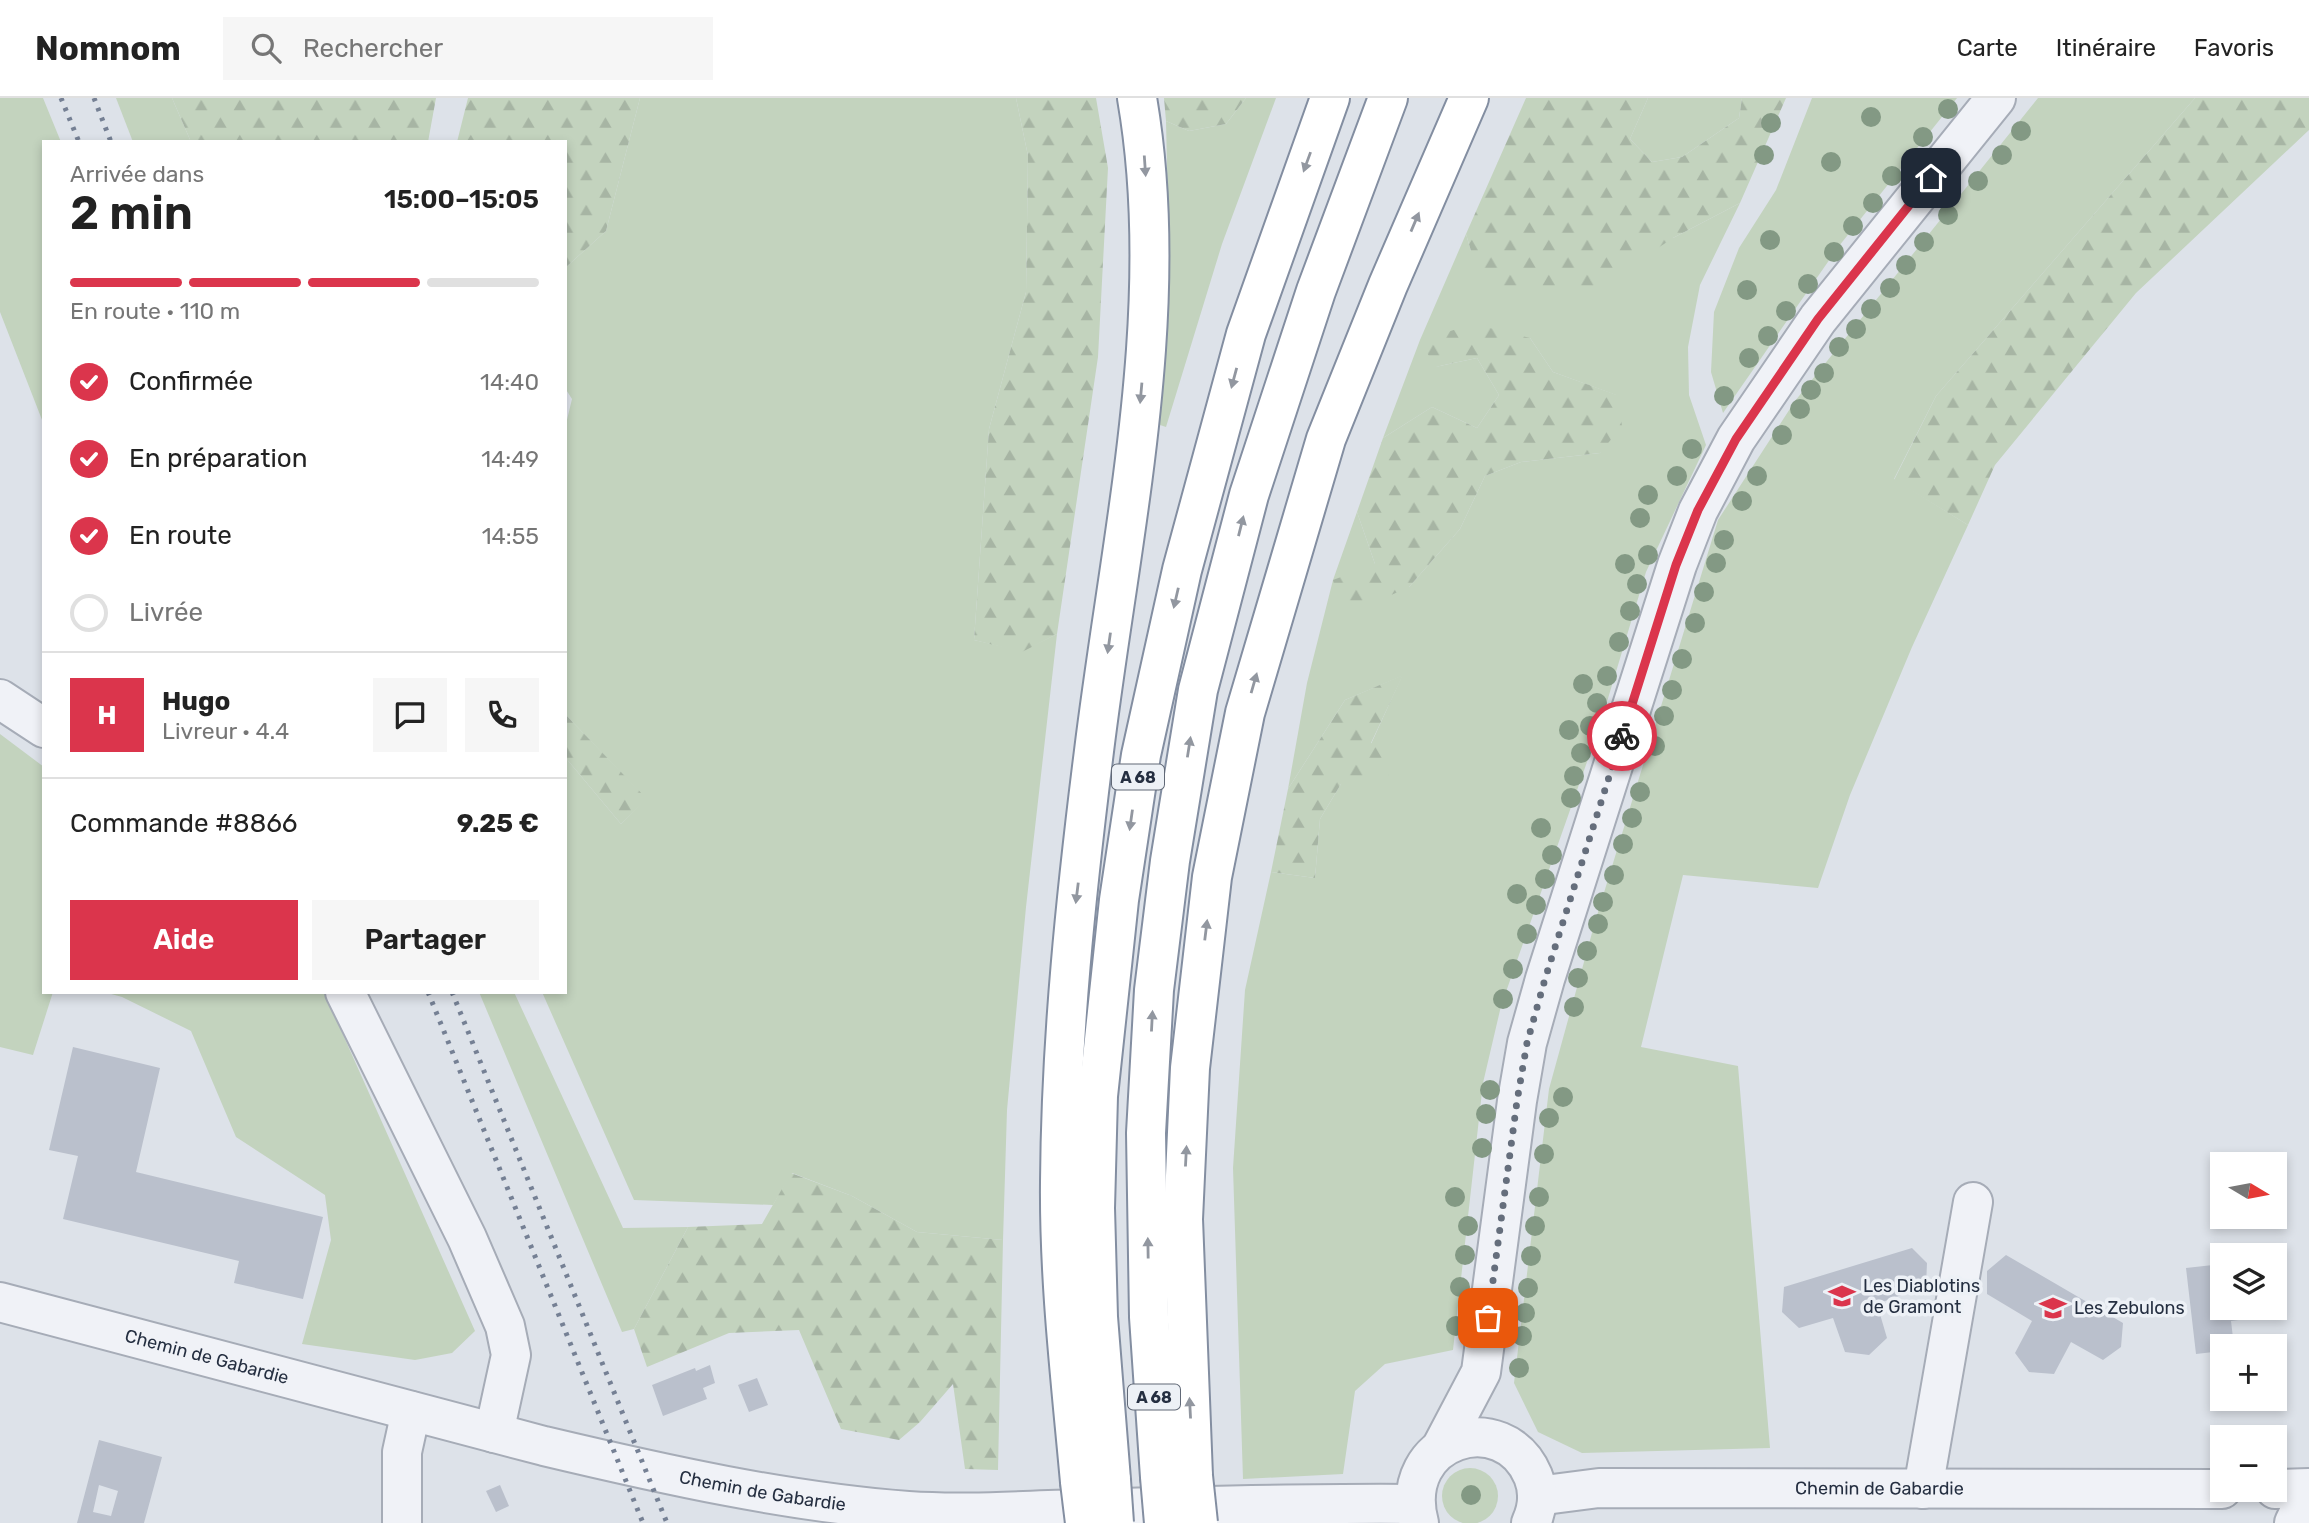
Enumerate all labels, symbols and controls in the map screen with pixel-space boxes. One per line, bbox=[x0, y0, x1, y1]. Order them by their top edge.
search box bbox=[223, 17, 713, 80]
text: Nomnom bbox=[35, 29, 181, 68]
icon: search bbox=[247, 29, 285, 67]
text: Rechercher bbox=[303, 33, 443, 64]
text: Carte bbox=[1957, 34, 2018, 62]
text: Itinéraire bbox=[2056, 34, 2156, 62]
text: Favoris bbox=[2194, 34, 2274, 62]
pin bbox=[1901, 148, 1961, 208]
one-way arrow bbox=[1301, 152, 1312, 173]
one-way arrow bbox=[1139, 155, 1150, 177]
icon: home bbox=[1912, 159, 1950, 197]
text: Arrivée dans bbox=[70, 160, 204, 188]
text: 15:00–15:05 bbox=[384, 184, 539, 215]
text: 2 min bbox=[70, 186, 193, 241]
one-way arrow bbox=[1410, 212, 1421, 233]
text: En route · 110 m bbox=[70, 297, 240, 325]
icon: check bbox=[70, 363, 108, 401]
text: Confirmée bbox=[129, 366, 253, 397]
one-way arrow bbox=[1228, 367, 1239, 389]
text: 14:40 bbox=[480, 368, 539, 396]
one-way arrow bbox=[1135, 382, 1146, 404]
icon: check bbox=[70, 440, 108, 478]
text: En préparation bbox=[129, 443, 307, 474]
text: 14:49 bbox=[481, 445, 539, 473]
one-way arrow bbox=[1236, 515, 1247, 537]
icon: check bbox=[70, 517, 108, 555]
text: En route bbox=[129, 520, 232, 551]
text: 14:55 bbox=[482, 522, 539, 550]
one-way arrow bbox=[1171, 587, 1182, 609]
text: Livrée bbox=[129, 597, 203, 628]
one-way arrow bbox=[1103, 632, 1114, 654]
one-way arrow bbox=[1249, 671, 1260, 693]
button: chat bbox=[373, 678, 447, 752]
button: phone bbox=[465, 678, 539, 752]
text: Hugo bbox=[162, 686, 230, 717]
text: H bbox=[97, 700, 117, 731]
courier bbox=[1587, 701, 1657, 771]
text: Livreur · 4.4 bbox=[162, 717, 289, 745]
icon: bike bbox=[1603, 717, 1641, 755]
one-way arrow bbox=[1184, 736, 1195, 758]
road number: A 68 bbox=[1112, 764, 1164, 790]
text: Commande #8866 bbox=[70, 808, 298, 839]
text: 9.25 € bbox=[457, 808, 539, 839]
one-way arrow bbox=[1126, 810, 1137, 832]
one-way arrow bbox=[1072, 882, 1083, 904]
button: Aide bbox=[70, 900, 298, 980]
button: Partager bbox=[312, 900, 539, 980]
one-way arrow bbox=[1201, 919, 1212, 941]
one-way arrow bbox=[1147, 1010, 1158, 1032]
one-way arrow bbox=[1181, 1145, 1192, 1167]
north arrow bbox=[2210, 1152, 2287, 1228]
map controls bbox=[2210, 1152, 2287, 1502]
one-way arrow bbox=[1142, 1237, 1154, 1259]
button: layers bbox=[2210, 1243, 2287, 1320]
place label: Les Diablotins de Gramont bbox=[1863, 1275, 1980, 1318]
school or university icon: Les Diablotins de Gramont bbox=[1827, 1281, 1857, 1311]
pin bbox=[1458, 1288, 1518, 1348]
school or university icon: Les Zebulons bbox=[2038, 1293, 2068, 1323]
place label: Les Zebulons bbox=[2074, 1297, 2185, 1319]
icon: bag bbox=[1469, 1299, 1507, 1337]
street label: Chemin de Gabardie bbox=[123, 1325, 291, 1389]
button: + bbox=[2210, 1334, 2287, 1411]
road number: A 68 bbox=[1128, 1385, 1180, 1410]
one-way arrow bbox=[1184, 1397, 1195, 1419]
button: − bbox=[2210, 1425, 2287, 1502]
street label: Chemin de Gabardie bbox=[677, 1466, 847, 1516]
street label: Chemin de Gabardie bbox=[1795, 1477, 1964, 1500]

